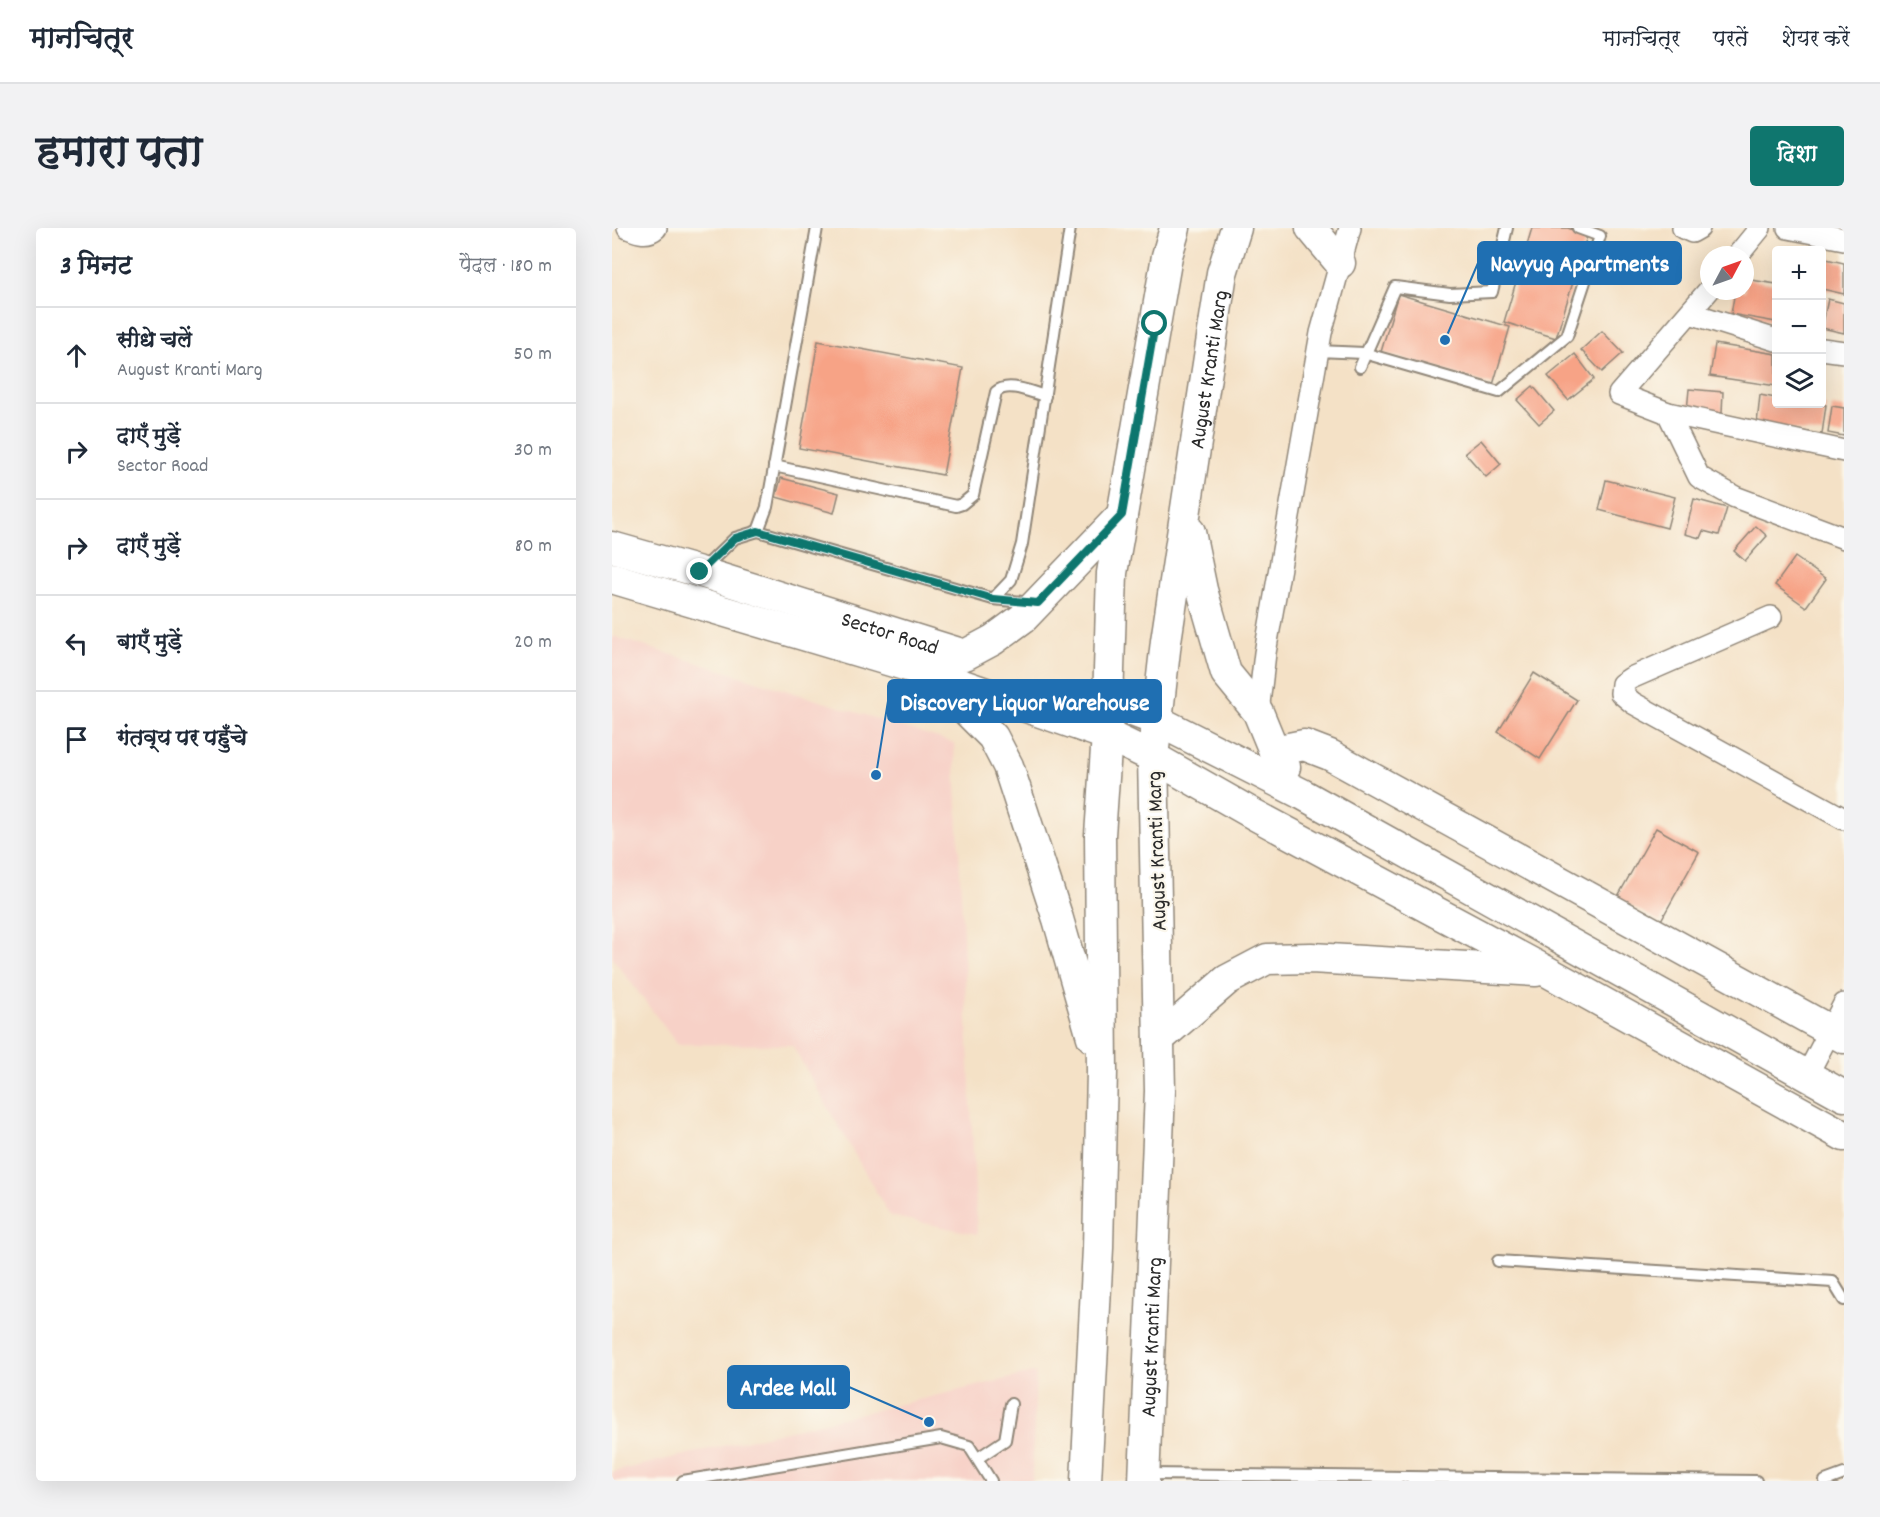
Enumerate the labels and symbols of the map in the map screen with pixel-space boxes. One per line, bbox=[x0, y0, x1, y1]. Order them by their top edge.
callout: Navyug Apartments bbox=[1478, 242, 1681, 284]
north arrow bbox=[1700, 246, 1754, 300]
text: Navyug Apartments bbox=[1490, 249, 1670, 283]
street label: August Kranti Marg bbox=[1183, 288, 1238, 451]
route start bbox=[1141, 310, 1167, 336]
route end bbox=[686, 558, 712, 584]
street label: Sector Road bbox=[837, 605, 942, 665]
callout: Discovery Liquor Warehouse bbox=[888, 680, 1161, 722]
text: Discovery Liquor Warehouse bbox=[900, 688, 1150, 722]
street label: August Kranti Marg bbox=[1140, 770, 1177, 931]
street label: August Kranti Marg bbox=[1135, 1257, 1172, 1418]
callout: Ardee Mall bbox=[728, 1366, 849, 1408]
text: Ardee Mall bbox=[740, 1373, 837, 1407]

